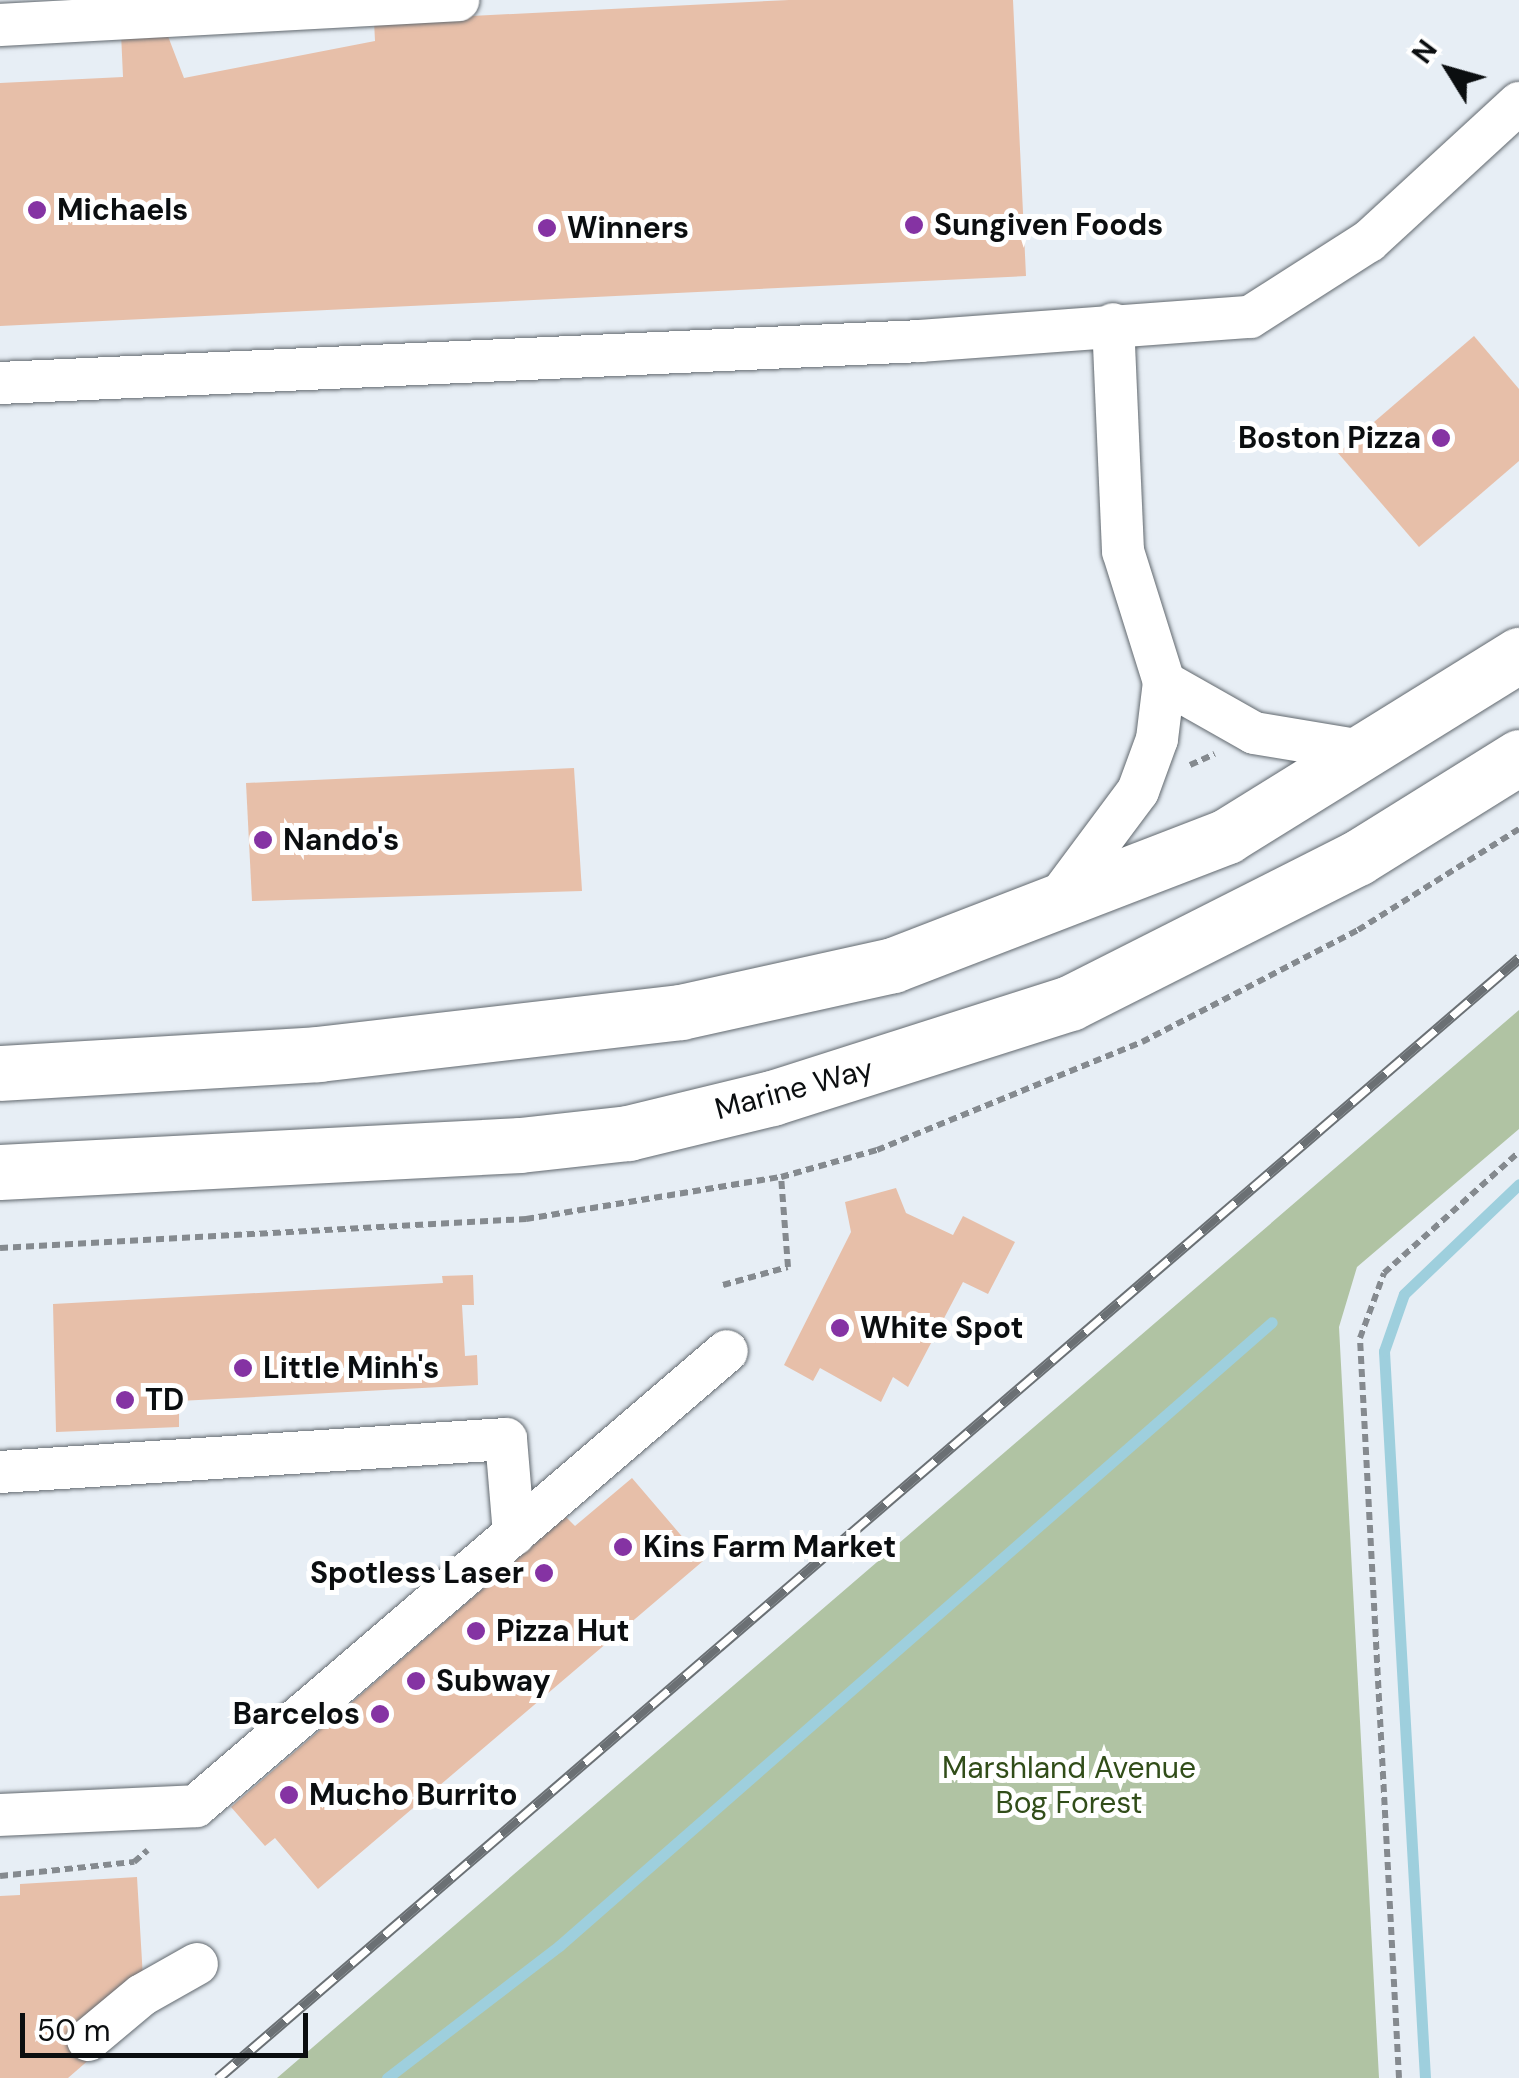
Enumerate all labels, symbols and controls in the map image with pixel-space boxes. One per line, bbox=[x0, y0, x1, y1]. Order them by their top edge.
north arrow bbox=[1399, 20, 1499, 120]
text: N bbox=[1404, 32, 1446, 71]
place label: Michaels bbox=[57, 192, 188, 228]
marker: Michaels bbox=[26, 199, 48, 221]
place label: Sungiven Foods bbox=[934, 207, 1163, 243]
place label: Winners bbox=[567, 210, 689, 246]
marker: Sungiven Foods bbox=[903, 214, 925, 236]
marker: Winners bbox=[536, 217, 558, 239]
place label: Boston Pizza bbox=[1238, 420, 1421, 456]
marker: Boston Pizza bbox=[1430, 427, 1452, 449]
place label: Nando's bbox=[283, 822, 399, 858]
marker: Nando's bbox=[252, 829, 274, 851]
street label: Marine Way bbox=[711, 1051, 877, 1127]
place label: White Spot bbox=[860, 1310, 1023, 1346]
marker: White Spot bbox=[829, 1317, 851, 1339]
place label: Little Minh's bbox=[263, 1350, 439, 1386]
marker: Little Minh's bbox=[232, 1357, 254, 1379]
place label: TD bbox=[145, 1382, 184, 1418]
marker: TD bbox=[114, 1389, 136, 1411]
place label: Kins Farm Market bbox=[643, 1529, 896, 1565]
marker: Kins Farm Market bbox=[612, 1536, 634, 1558]
place label: Spotless Laser bbox=[310, 1555, 524, 1591]
marker: Spotless Laser bbox=[533, 1562, 555, 1584]
place label: Pizza Hut bbox=[496, 1613, 630, 1649]
marker: Pizza Hut bbox=[465, 1620, 487, 1642]
place label: Subway bbox=[436, 1663, 551, 1699]
marker: Subway bbox=[405, 1670, 427, 1692]
place label: Barcelos bbox=[233, 1696, 360, 1732]
marker: Barcelos bbox=[369, 1703, 391, 1725]
park label: Marshland Avenue Bog Forest bbox=[942, 1750, 1196, 1820]
place label: Mucho Burrito bbox=[309, 1777, 517, 1813]
marker: Mucho Burrito bbox=[278, 1784, 300, 1806]
scale bar bbox=[25, 1993, 312, 2055]
text: 50 m bbox=[37, 2011, 111, 2050]

